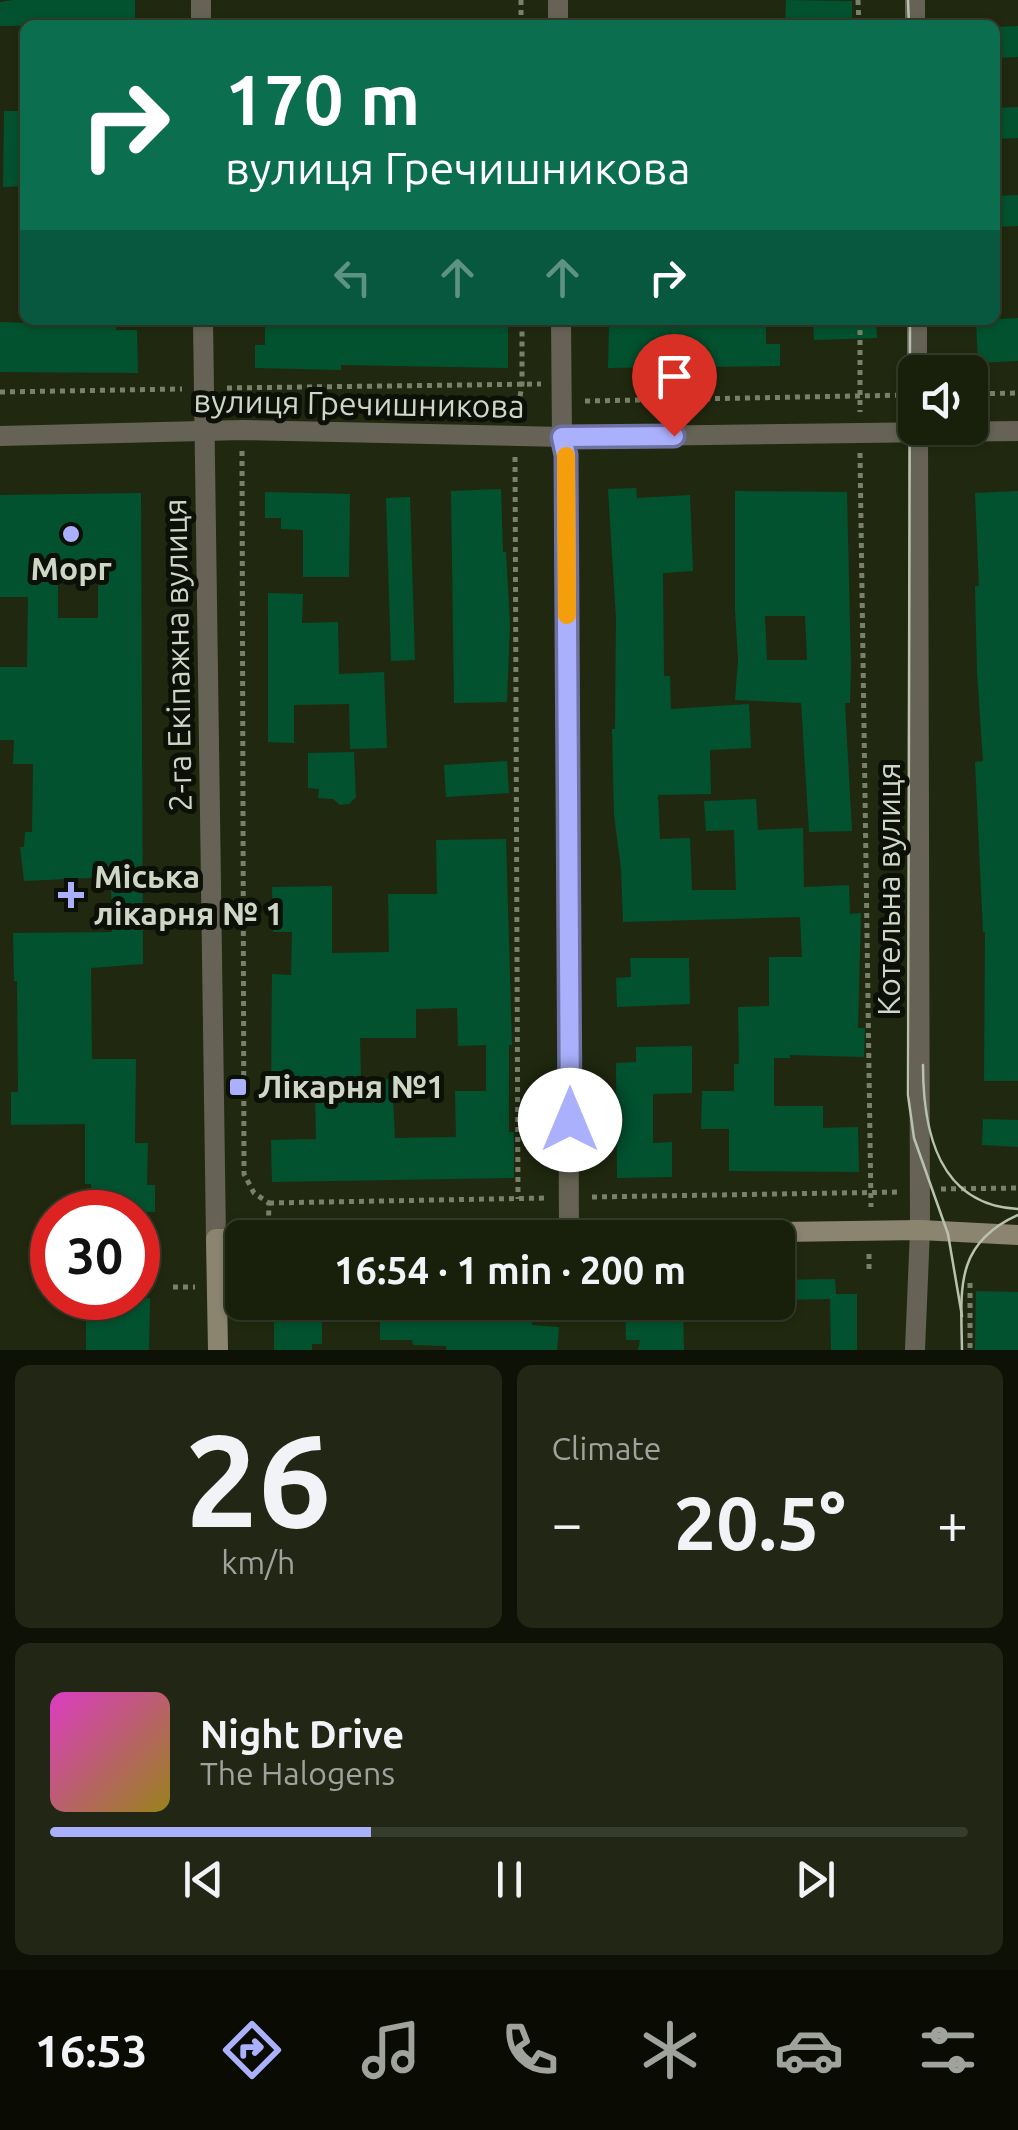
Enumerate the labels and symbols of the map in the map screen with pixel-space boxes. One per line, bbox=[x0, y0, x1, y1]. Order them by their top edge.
pin bbox=[632, 334, 717, 437]
street label: вулиця Гречишникова bbox=[193, 382, 525, 424]
street label: 2-га Екіпажна вулиця bbox=[156, 498, 198, 812]
marker: Морг bbox=[60, 523, 82, 545]
place label: Морг bbox=[30, 550, 112, 586]
street label: Котельна вулиця bbox=[870, 762, 906, 1016]
place label: Міська лікарня № 1 bbox=[94, 858, 283, 931]
marker: Міська лікарня № 1 bbox=[58, 882, 84, 908]
place label: Лікарня №1 bbox=[258, 1068, 444, 1104]
position arrow bbox=[518, 1068, 622, 1172]
marker: Лікарня №1 bbox=[227, 1076, 249, 1098]
speed limit sign: 30 bbox=[30, 1190, 160, 1320]

